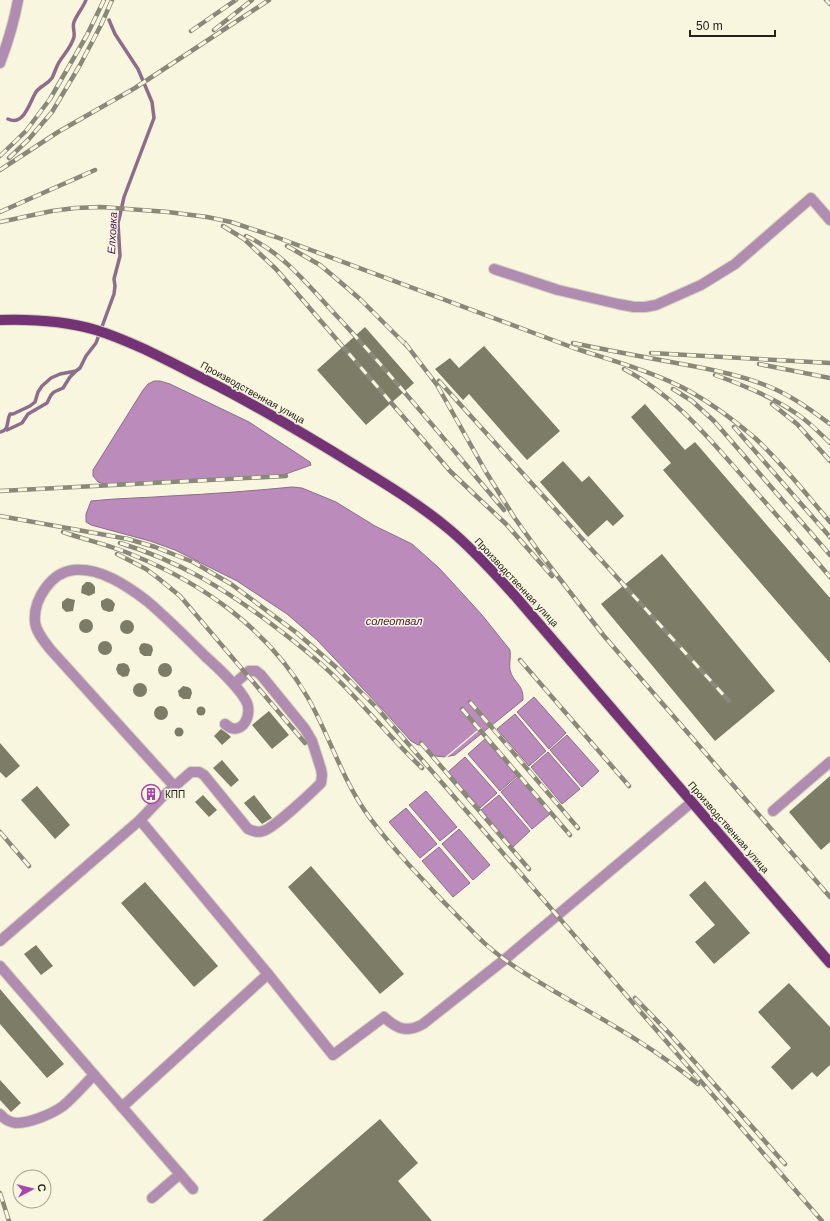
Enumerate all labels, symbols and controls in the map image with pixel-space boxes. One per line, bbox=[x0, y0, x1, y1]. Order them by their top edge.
scale bar bbox=[690, 12, 775, 38]
text: 50 m bbox=[696, 19, 723, 33]
water label: Елховка bbox=[105, 212, 119, 254]
street label: Производственная улица bbox=[199, 359, 307, 426]
street label: Производственная улица bbox=[473, 536, 561, 629]
water label: солеотвал bbox=[366, 615, 422, 627]
street label: Производственная улица bbox=[686, 779, 772, 876]
building icon: КПП bbox=[140, 783, 162, 805]
place label: КПП bbox=[165, 789, 185, 800]
north arrow bbox=[12, 1169, 52, 1209]
text: С bbox=[35, 1183, 48, 1193]

